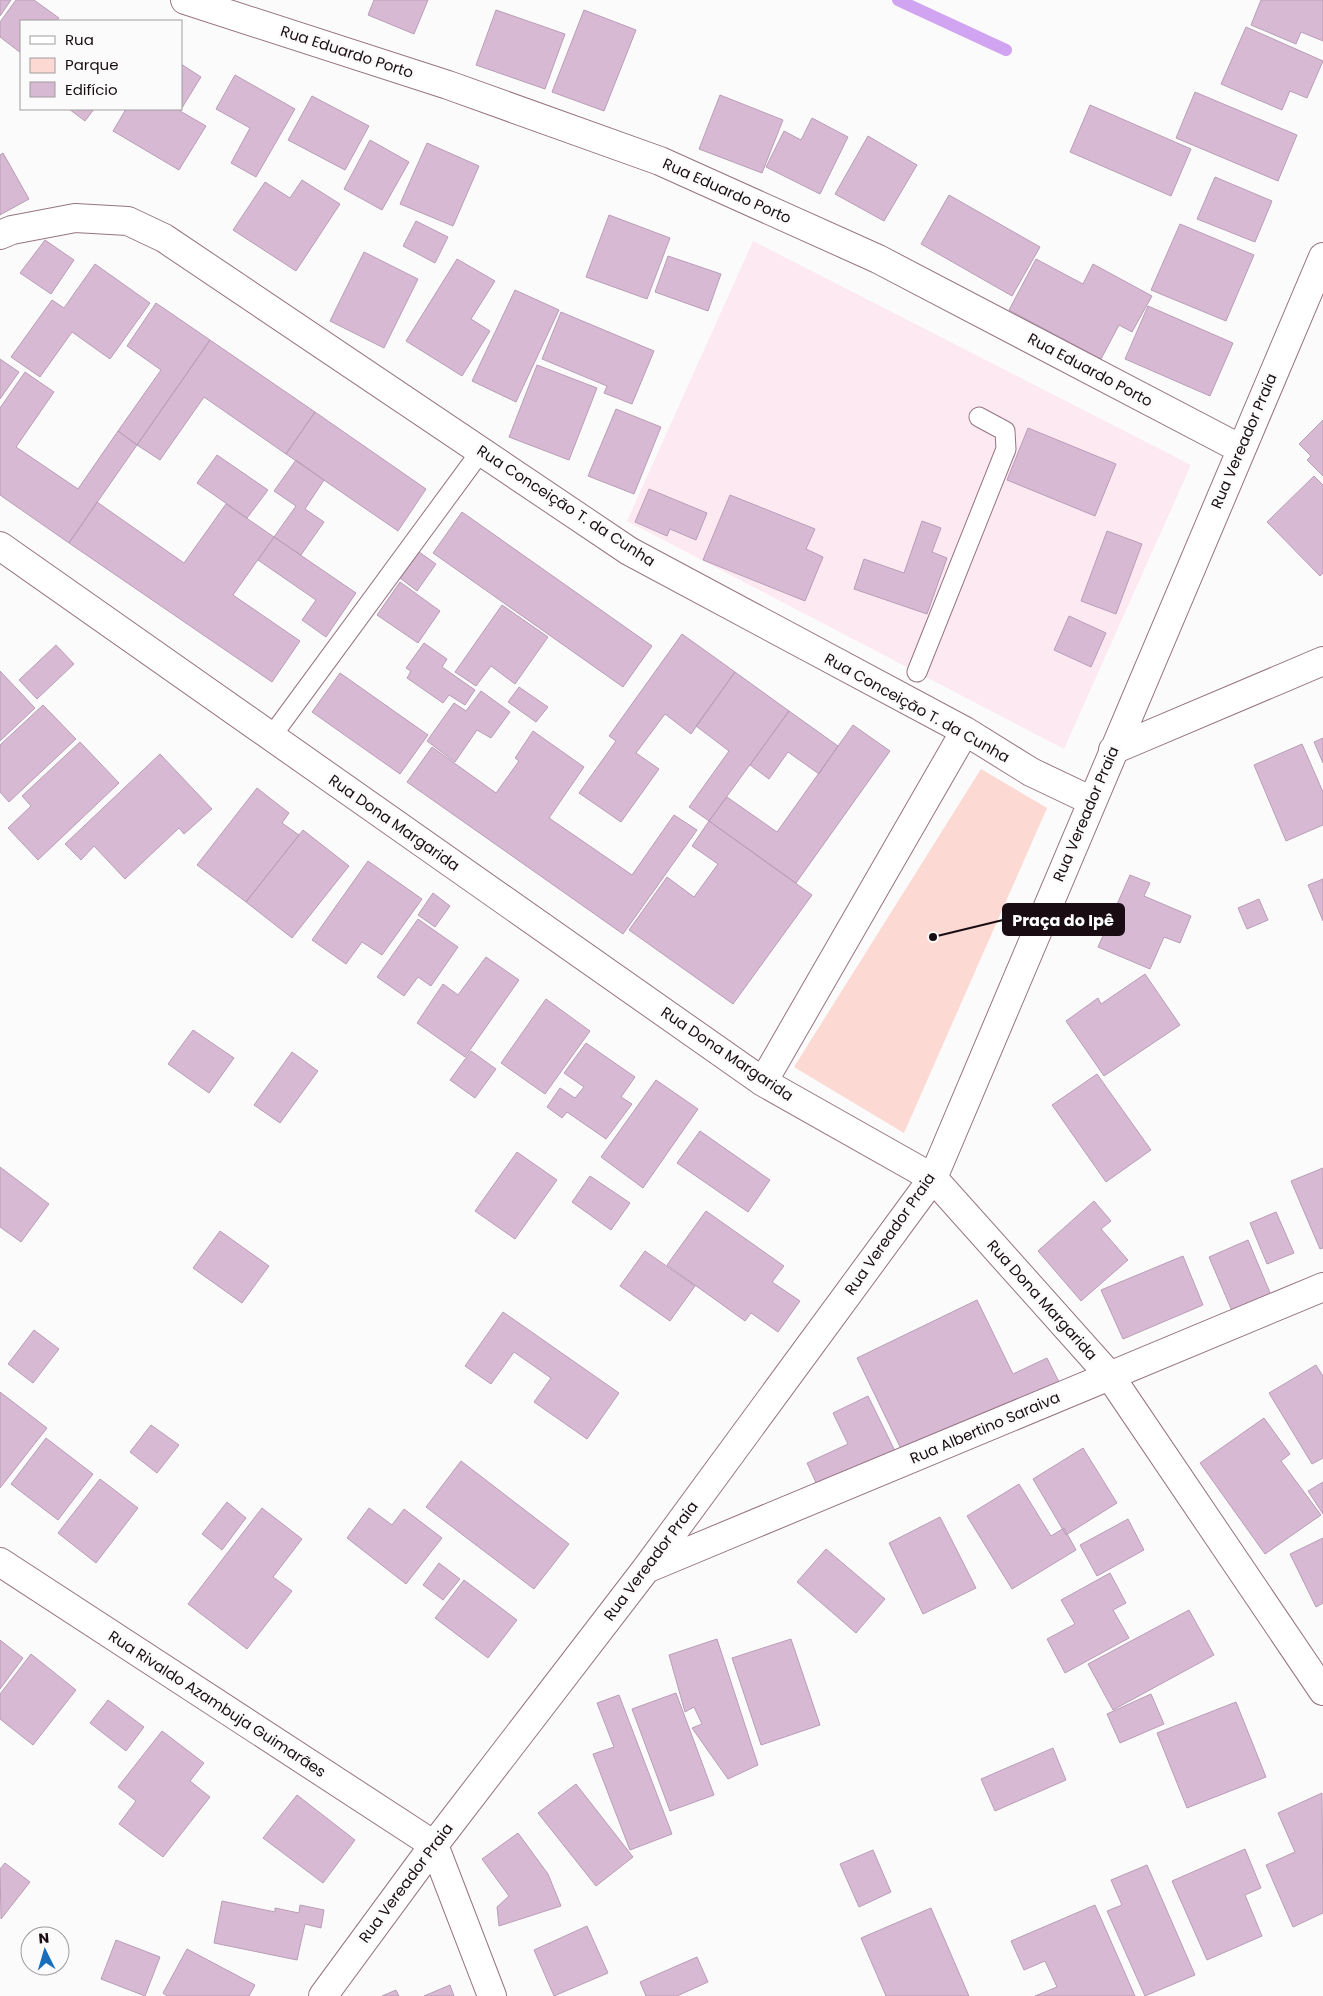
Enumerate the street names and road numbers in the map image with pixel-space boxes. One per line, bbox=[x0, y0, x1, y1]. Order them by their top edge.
street label: Rua Eduardo Porto bbox=[278, 20, 416, 83]
street label: Rua Eduardo Porto bbox=[660, 153, 795, 228]
street label: Rua Eduardo Porto bbox=[1024, 328, 1156, 411]
street label: Rua Vereador Praia bbox=[1206, 370, 1282, 512]
street label: Rua Conceição T. da Cunha bbox=[473, 440, 659, 571]
street label: Rua Conceição T. da Cunha bbox=[821, 648, 1014, 767]
street label: Rua Vereador Praia bbox=[1048, 743, 1124, 885]
street label: Rua Dona Margarida bbox=[325, 769, 464, 876]
street label: Rua Dona Margarida bbox=[657, 1001, 798, 1106]
street label: Rua Vereador Praia bbox=[839, 1168, 940, 1299]
street label: Rua Dona Margarida bbox=[983, 1235, 1102, 1364]
street label: Rua Albertino Saraiva bbox=[907, 1386, 1063, 1469]
street label: Rua Vereador Praia bbox=[599, 1497, 703, 1625]
street label: Rua Rivaldo Azambuja Guimarães bbox=[105, 1625, 330, 1782]
street label: Rua Vereador Praia bbox=[354, 1819, 458, 1947]

